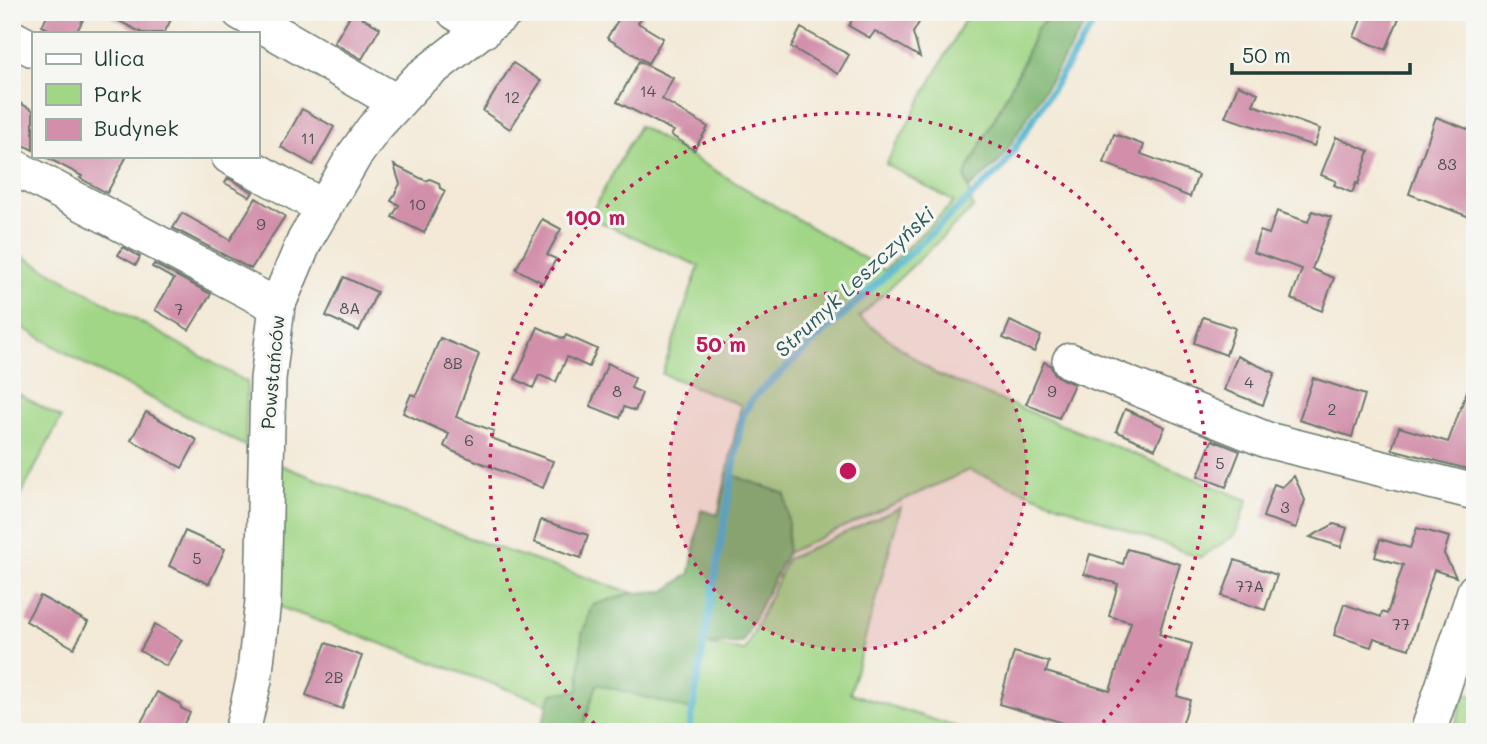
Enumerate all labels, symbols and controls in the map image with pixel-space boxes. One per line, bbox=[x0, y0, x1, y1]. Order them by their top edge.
legend bbox=[32, 32, 259, 158]
scale bar bbox=[1232, 32, 1410, 76]
text: 50 m bbox=[1242, 41, 1291, 68]
text: Ulica bbox=[94, 44, 145, 71]
text: Park bbox=[94, 80, 142, 107]
house number: 14 bbox=[640, 80, 657, 101]
house number: 12 bbox=[504, 86, 520, 107]
text: Budynek bbox=[94, 114, 179, 141]
house number: 11 bbox=[301, 127, 315, 148]
house number: 83 bbox=[1437, 153, 1457, 174]
house number: 10 bbox=[408, 193, 426, 214]
water label: Strumyk Leszczyński bbox=[768, 199, 940, 362]
text: 100 m bbox=[565, 203, 625, 230]
house number: 9 bbox=[256, 213, 266, 234]
house number: 8A bbox=[340, 297, 360, 318]
house number: 7 bbox=[175, 298, 184, 319]
street label: Powstańców bbox=[255, 314, 289, 430]
text: 50 m bbox=[696, 330, 746, 357]
house number: 8B bbox=[443, 352, 463, 373]
house number: 4 bbox=[1244, 371, 1254, 392]
house number: 8 bbox=[612, 380, 622, 401]
house number: 9 bbox=[1047, 380, 1057, 401]
house number: 2 bbox=[1328, 398, 1336, 419]
house number: 6 bbox=[464, 429, 474, 450]
house number: 5 bbox=[1215, 452, 1225, 473]
centre of rings bbox=[836, 459, 860, 483]
house number: 3 bbox=[1280, 496, 1290, 517]
house number: 5 bbox=[192, 547, 202, 568]
house number: 77A bbox=[1236, 575, 1264, 596]
house number: 77 bbox=[1392, 613, 1410, 634]
house number: 2B bbox=[325, 666, 343, 687]

